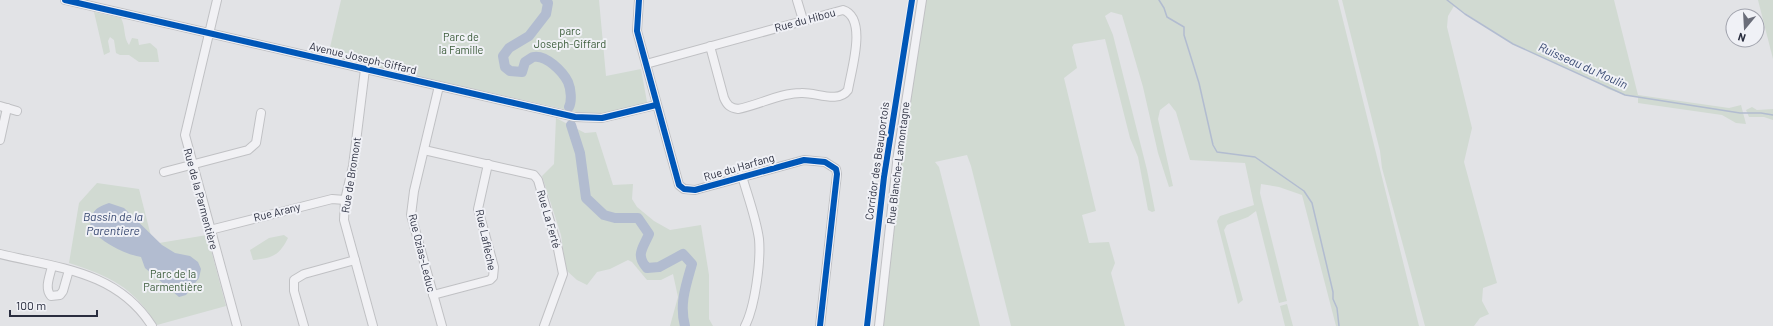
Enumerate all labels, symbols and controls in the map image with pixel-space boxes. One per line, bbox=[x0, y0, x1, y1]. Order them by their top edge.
street label: Rue du Hibou bbox=[773, 5, 837, 34]
north arrow bbox=[1725, 8, 1765, 48]
park label: parc Joseph-Giffard bbox=[534, 24, 606, 50]
park label: Parc de la Famille bbox=[439, 30, 483, 56]
text: N bbox=[1736, 31, 1747, 45]
street label: Avenue Joseph-Giffard bbox=[308, 39, 418, 76]
water label: Ruisseau du Moulin bbox=[1537, 39, 1630, 91]
street label: Corridor des Beauportois bbox=[862, 101, 891, 221]
street label: Rue Blanche-Lamontagne bbox=[884, 101, 911, 225]
street label: Rue de Bromont bbox=[338, 136, 363, 214]
street label: Rue de la Parmentière bbox=[182, 147, 221, 251]
street label: Rue du Harfang bbox=[702, 150, 776, 183]
street label: Rue La Ferté bbox=[535, 188, 564, 250]
street label: Rue Arany bbox=[252, 199, 302, 224]
street label: Rue Laflèche bbox=[474, 208, 499, 272]
water label: Bassin de la Parentiere bbox=[83, 209, 143, 237]
street label: Rue Ozias-Leduc bbox=[406, 212, 439, 294]
park label: Parc de la Parmentière bbox=[143, 267, 203, 293]
scale bar bbox=[10, 292, 97, 318]
text: 100 m bbox=[16, 298, 46, 312]

